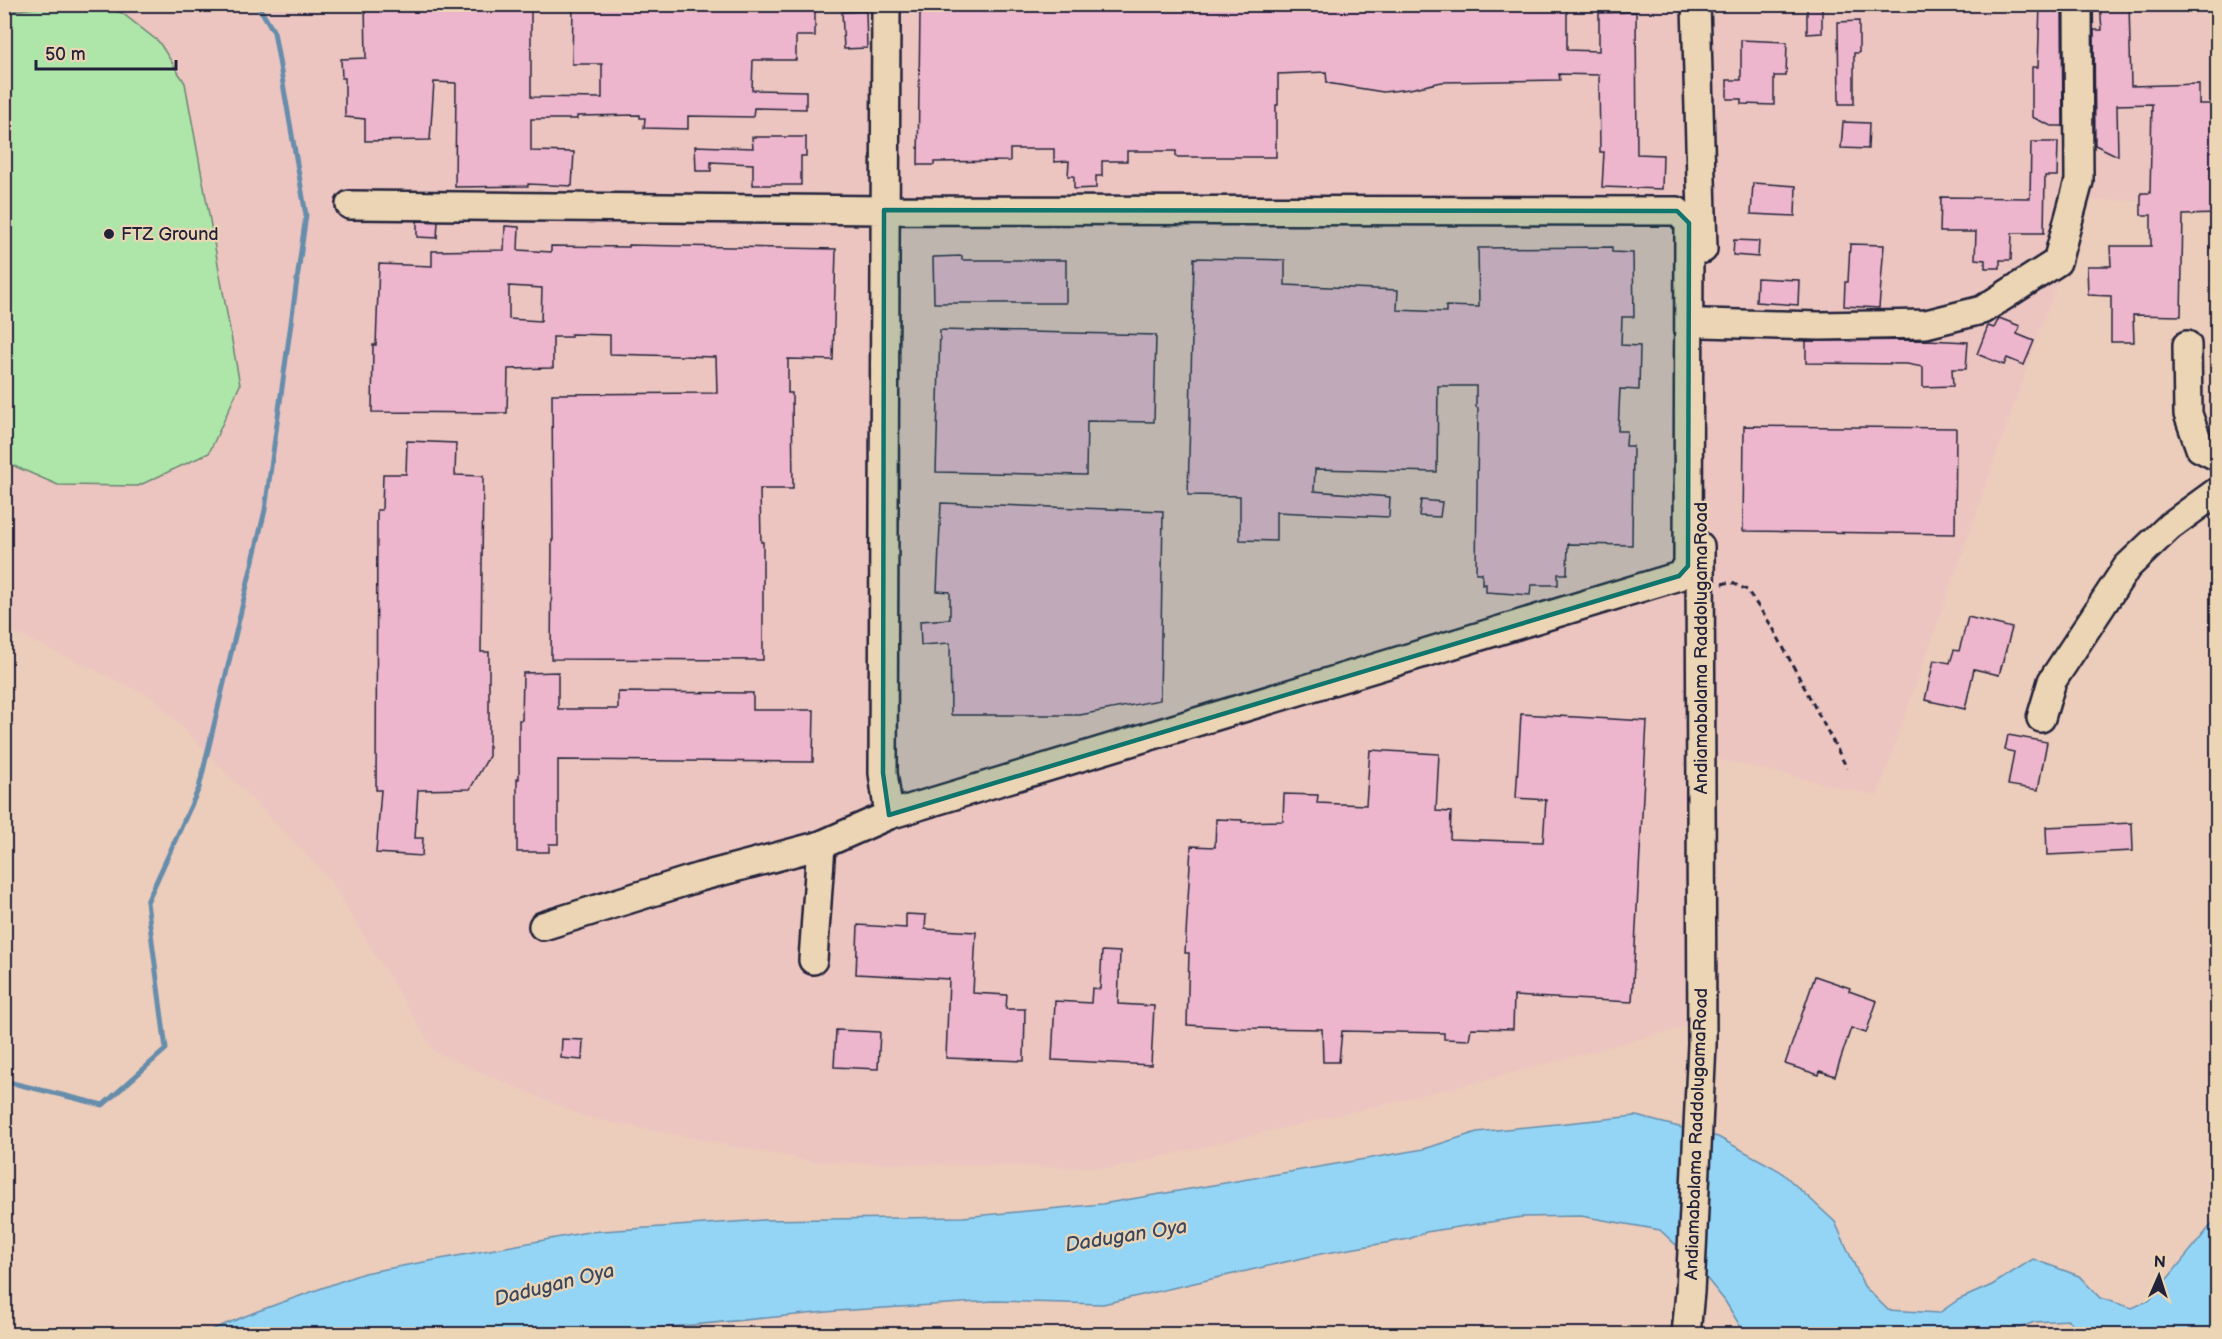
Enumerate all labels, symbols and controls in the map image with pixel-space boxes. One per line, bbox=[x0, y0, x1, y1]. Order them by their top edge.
scale bar bbox=[36, 33, 176, 71]
text: 50 m bbox=[45, 44, 86, 65]
place label: FTZ Ground bbox=[121, 224, 219, 245]
marker: FTZ Ground bbox=[102, 227, 116, 241]
street label: Andiamabalama RaddolugamaRoad bbox=[1691, 502, 1712, 794]
street label: Andiamabalama RaddolugamaRoad bbox=[1681, 988, 1712, 1280]
water label: Dadugan Oya bbox=[1064, 1215, 1189, 1257]
north arrow bbox=[2129, 1246, 2189, 1306]
text: N bbox=[2153, 1253, 2166, 1272]
water label: Dadugan Oya bbox=[492, 1258, 617, 1311]

